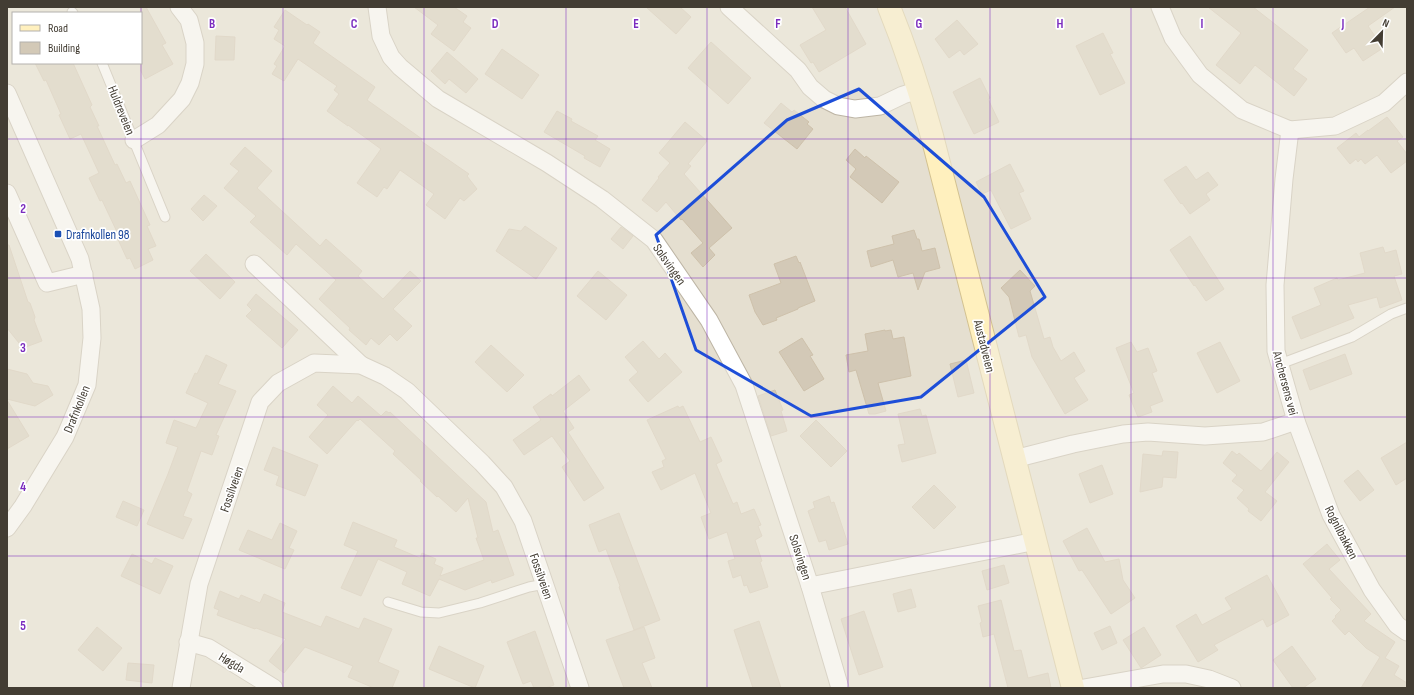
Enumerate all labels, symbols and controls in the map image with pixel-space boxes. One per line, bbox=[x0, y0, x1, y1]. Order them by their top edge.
legend bbox=[12, 12, 142, 64]
north arrow bbox=[1362, 12, 1402, 52]
text: B bbox=[209, 16, 215, 32]
text: C bbox=[351, 16, 358, 32]
text: D bbox=[492, 16, 499, 32]
text: E bbox=[633, 16, 639, 32]
text: F bbox=[775, 16, 781, 32]
text: G bbox=[916, 16, 923, 32]
text: H bbox=[1057, 16, 1064, 32]
text: I bbox=[1201, 16, 1204, 32]
text: J bbox=[1341, 16, 1345, 32]
text: N bbox=[1380, 16, 1391, 30]
text: Road bbox=[48, 21, 68, 36]
text: Building bbox=[48, 41, 80, 56]
street label: Huldreveien bbox=[104, 83, 138, 137]
text: 2 bbox=[20, 201, 26, 217]
place label: Drafnkollen 98 bbox=[66, 227, 130, 243]
marker: Drafnkollen 98 bbox=[53, 229, 63, 239]
street label: Solsvingen bbox=[649, 241, 689, 288]
street label: Austadveien bbox=[970, 317, 998, 374]
text: 3 bbox=[20, 340, 26, 356]
street label: Anchersens vei bbox=[1269, 349, 1301, 417]
street label: Drafnkollen bbox=[60, 383, 94, 436]
street label: Fossilveien bbox=[217, 464, 247, 514]
text: 4 bbox=[20, 479, 26, 495]
street label: Rognlibakken bbox=[1321, 503, 1361, 562]
street label: Solsvingen bbox=[785, 533, 815, 582]
street label: Fossilveien bbox=[526, 551, 556, 601]
text: 5 bbox=[20, 618, 26, 634]
street label: Høgda bbox=[216, 649, 247, 677]

